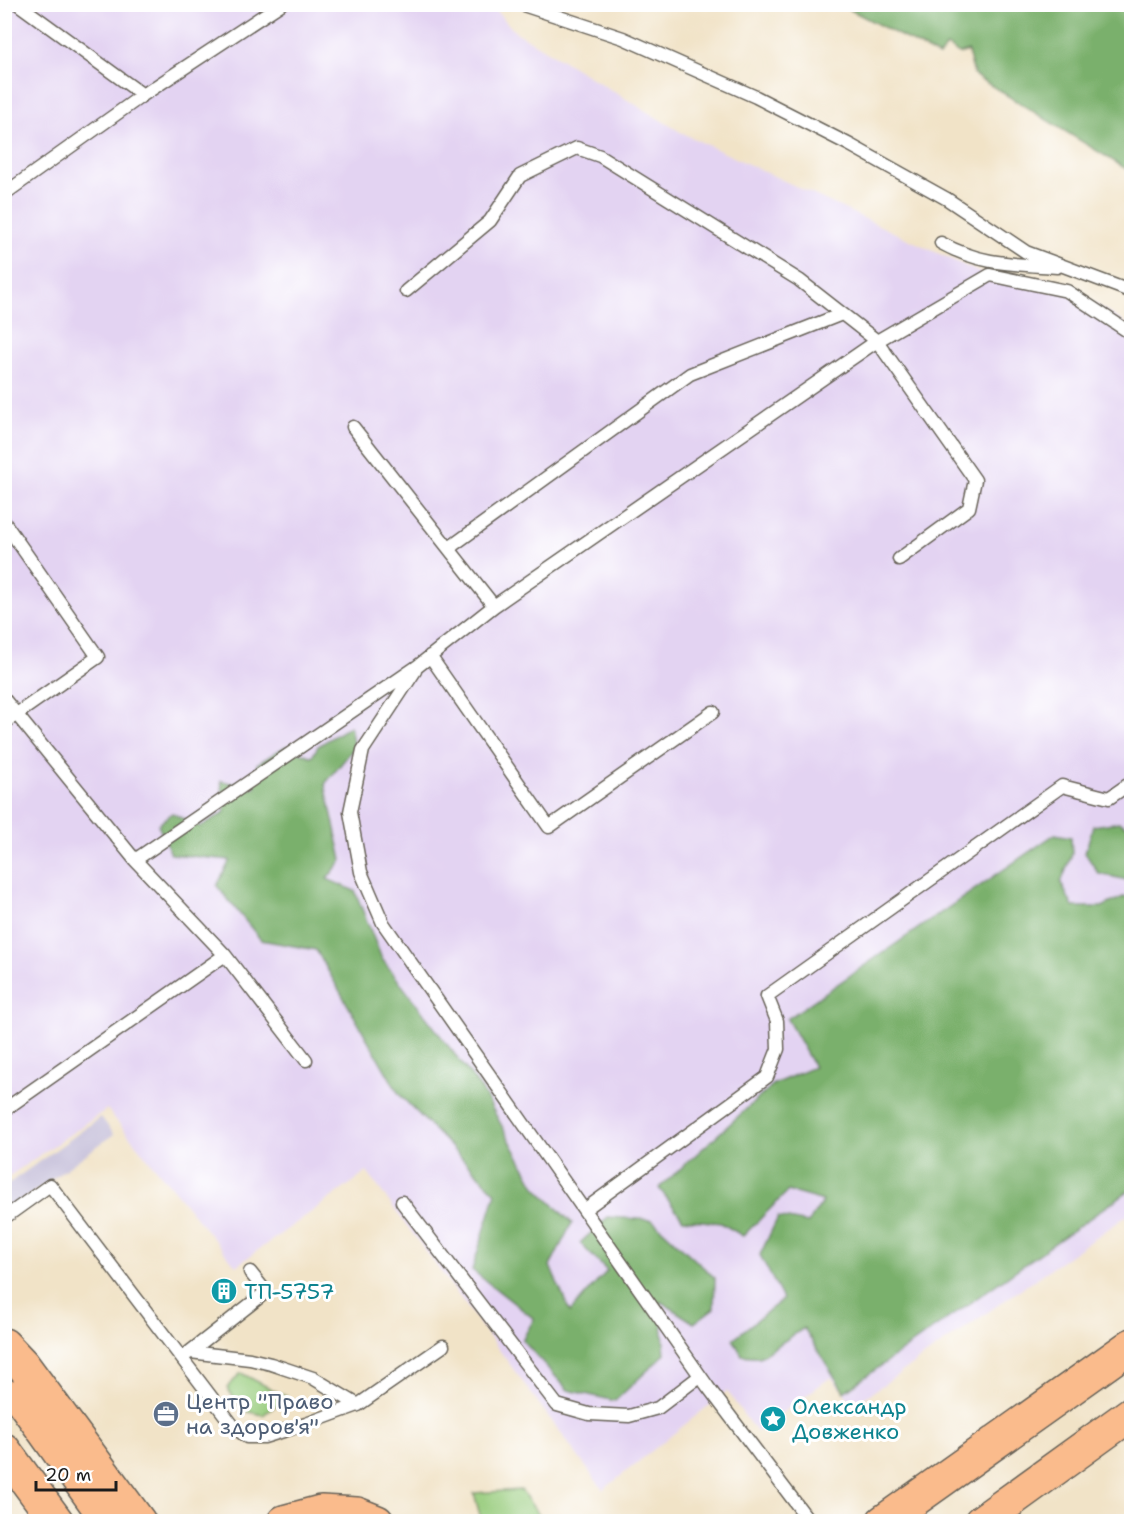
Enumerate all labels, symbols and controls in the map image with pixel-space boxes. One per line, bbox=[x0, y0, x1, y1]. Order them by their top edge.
building icon: ТП-5757 bbox=[209, 1276, 239, 1306]
place label: ТП-5757 bbox=[244, 1277, 335, 1306]
place label: Центр "Право на здоров'я" bbox=[186, 1387, 333, 1441]
place label: Олександр Довженко bbox=[792, 1392, 907, 1446]
office icon: Центр "Право на здоров'я" bbox=[151, 1399, 181, 1429]
place icon: Олександр Довженко bbox=[758, 1404, 788, 1434]
scale bar bbox=[36, 1454, 116, 1492]
text: 20 m bbox=[45, 1463, 91, 1487]

